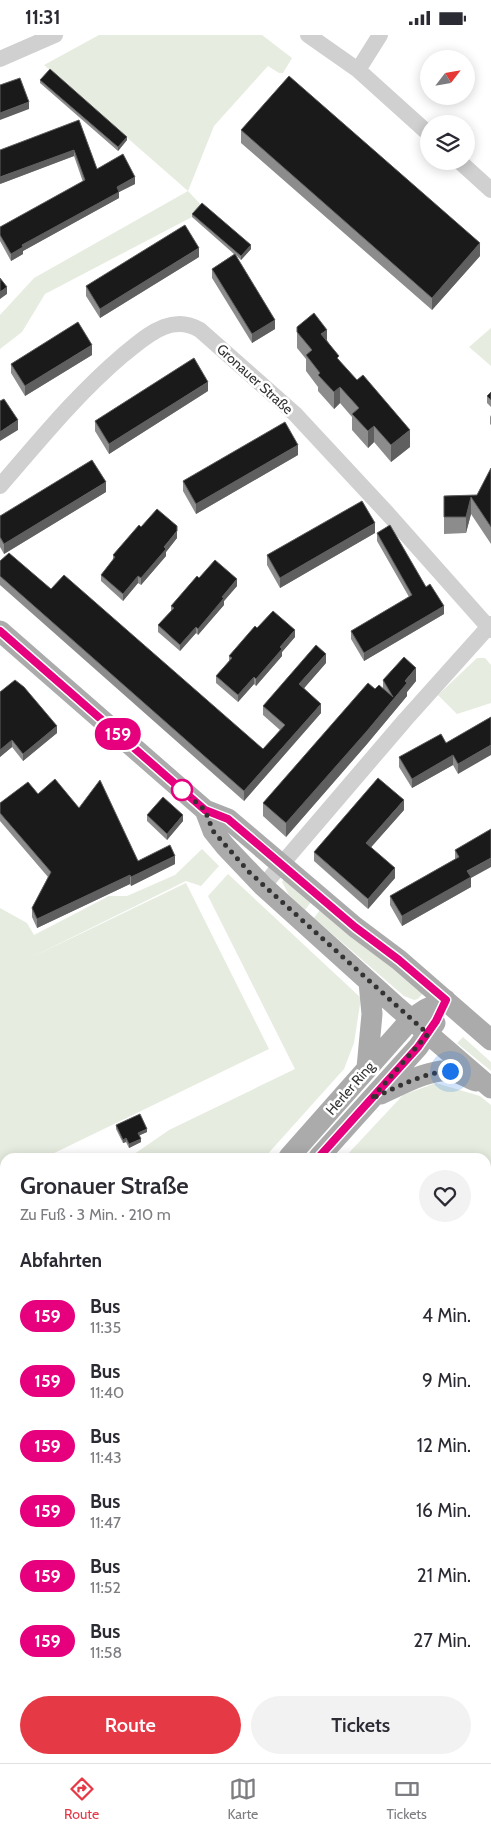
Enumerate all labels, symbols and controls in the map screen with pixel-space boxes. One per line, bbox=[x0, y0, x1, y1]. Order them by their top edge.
text: 11:31 bbox=[25, 6, 61, 29]
north arrow bbox=[420, 50, 475, 105]
map controls bbox=[420, 50, 475, 170]
button: layers bbox=[420, 115, 475, 170]
street label: Gronauer Straße bbox=[213, 340, 297, 418]
line badge: 159 bbox=[89, 718, 147, 750]
text: 159 bbox=[105, 723, 131, 745]
unlabelled marker bbox=[171, 779, 193, 801]
street label: Herler Ring bbox=[322, 1057, 379, 1119]
your location bbox=[438, 1059, 463, 1084]
button: heart bbox=[419, 1170, 471, 1222]
text: Gronauer Straße bbox=[20, 1171, 189, 1200]
text: Zu Fuß · 3 Min. · 210 m bbox=[20, 1205, 171, 1224]
text: Abfahrten bbox=[20, 1249, 102, 1272]
text: Bus bbox=[90, 1295, 120, 1318]
text: 4 Min. bbox=[422, 1304, 471, 1327]
text: 159 bbox=[34, 1305, 61, 1327]
text: 11:35 bbox=[90, 1318, 121, 1337]
text: Bus bbox=[90, 1360, 120, 1383]
text: 9 Min. bbox=[422, 1369, 471, 1392]
text: 159 bbox=[34, 1370, 61, 1392]
text: 11:40 bbox=[90, 1383, 124, 1402]
text: Bus bbox=[90, 1425, 120, 1448]
text: 12 Min. bbox=[417, 1434, 471, 1457]
text: 159 bbox=[34, 1435, 61, 1457]
text: 11:43 bbox=[90, 1448, 122, 1467]
text: Bus bbox=[90, 1490, 120, 1513]
text: 16 Min. bbox=[416, 1499, 471, 1522]
text: 159 bbox=[34, 1500, 61, 1522]
text: 11:47 bbox=[90, 1513, 121, 1532]
text: Bus bbox=[90, 1555, 120, 1578]
text: 21 Min. bbox=[417, 1564, 471, 1587]
text: 159 bbox=[34, 1565, 61, 1587]
text: 11:52 bbox=[90, 1578, 121, 1597]
text: Bus bbox=[90, 1620, 120, 1643]
text: 27 Min. bbox=[413, 1629, 471, 1652]
text: 159 bbox=[34, 1630, 61, 1652]
text: 11:58 bbox=[90, 1643, 122, 1662]
button: Route bbox=[20, 1696, 241, 1754]
button: Tickets bbox=[251, 1696, 471, 1754]
tab: Route bbox=[64, 1775, 99, 1823]
tab: Karte bbox=[227, 1775, 258, 1823]
tab: Tickets bbox=[387, 1775, 427, 1823]

